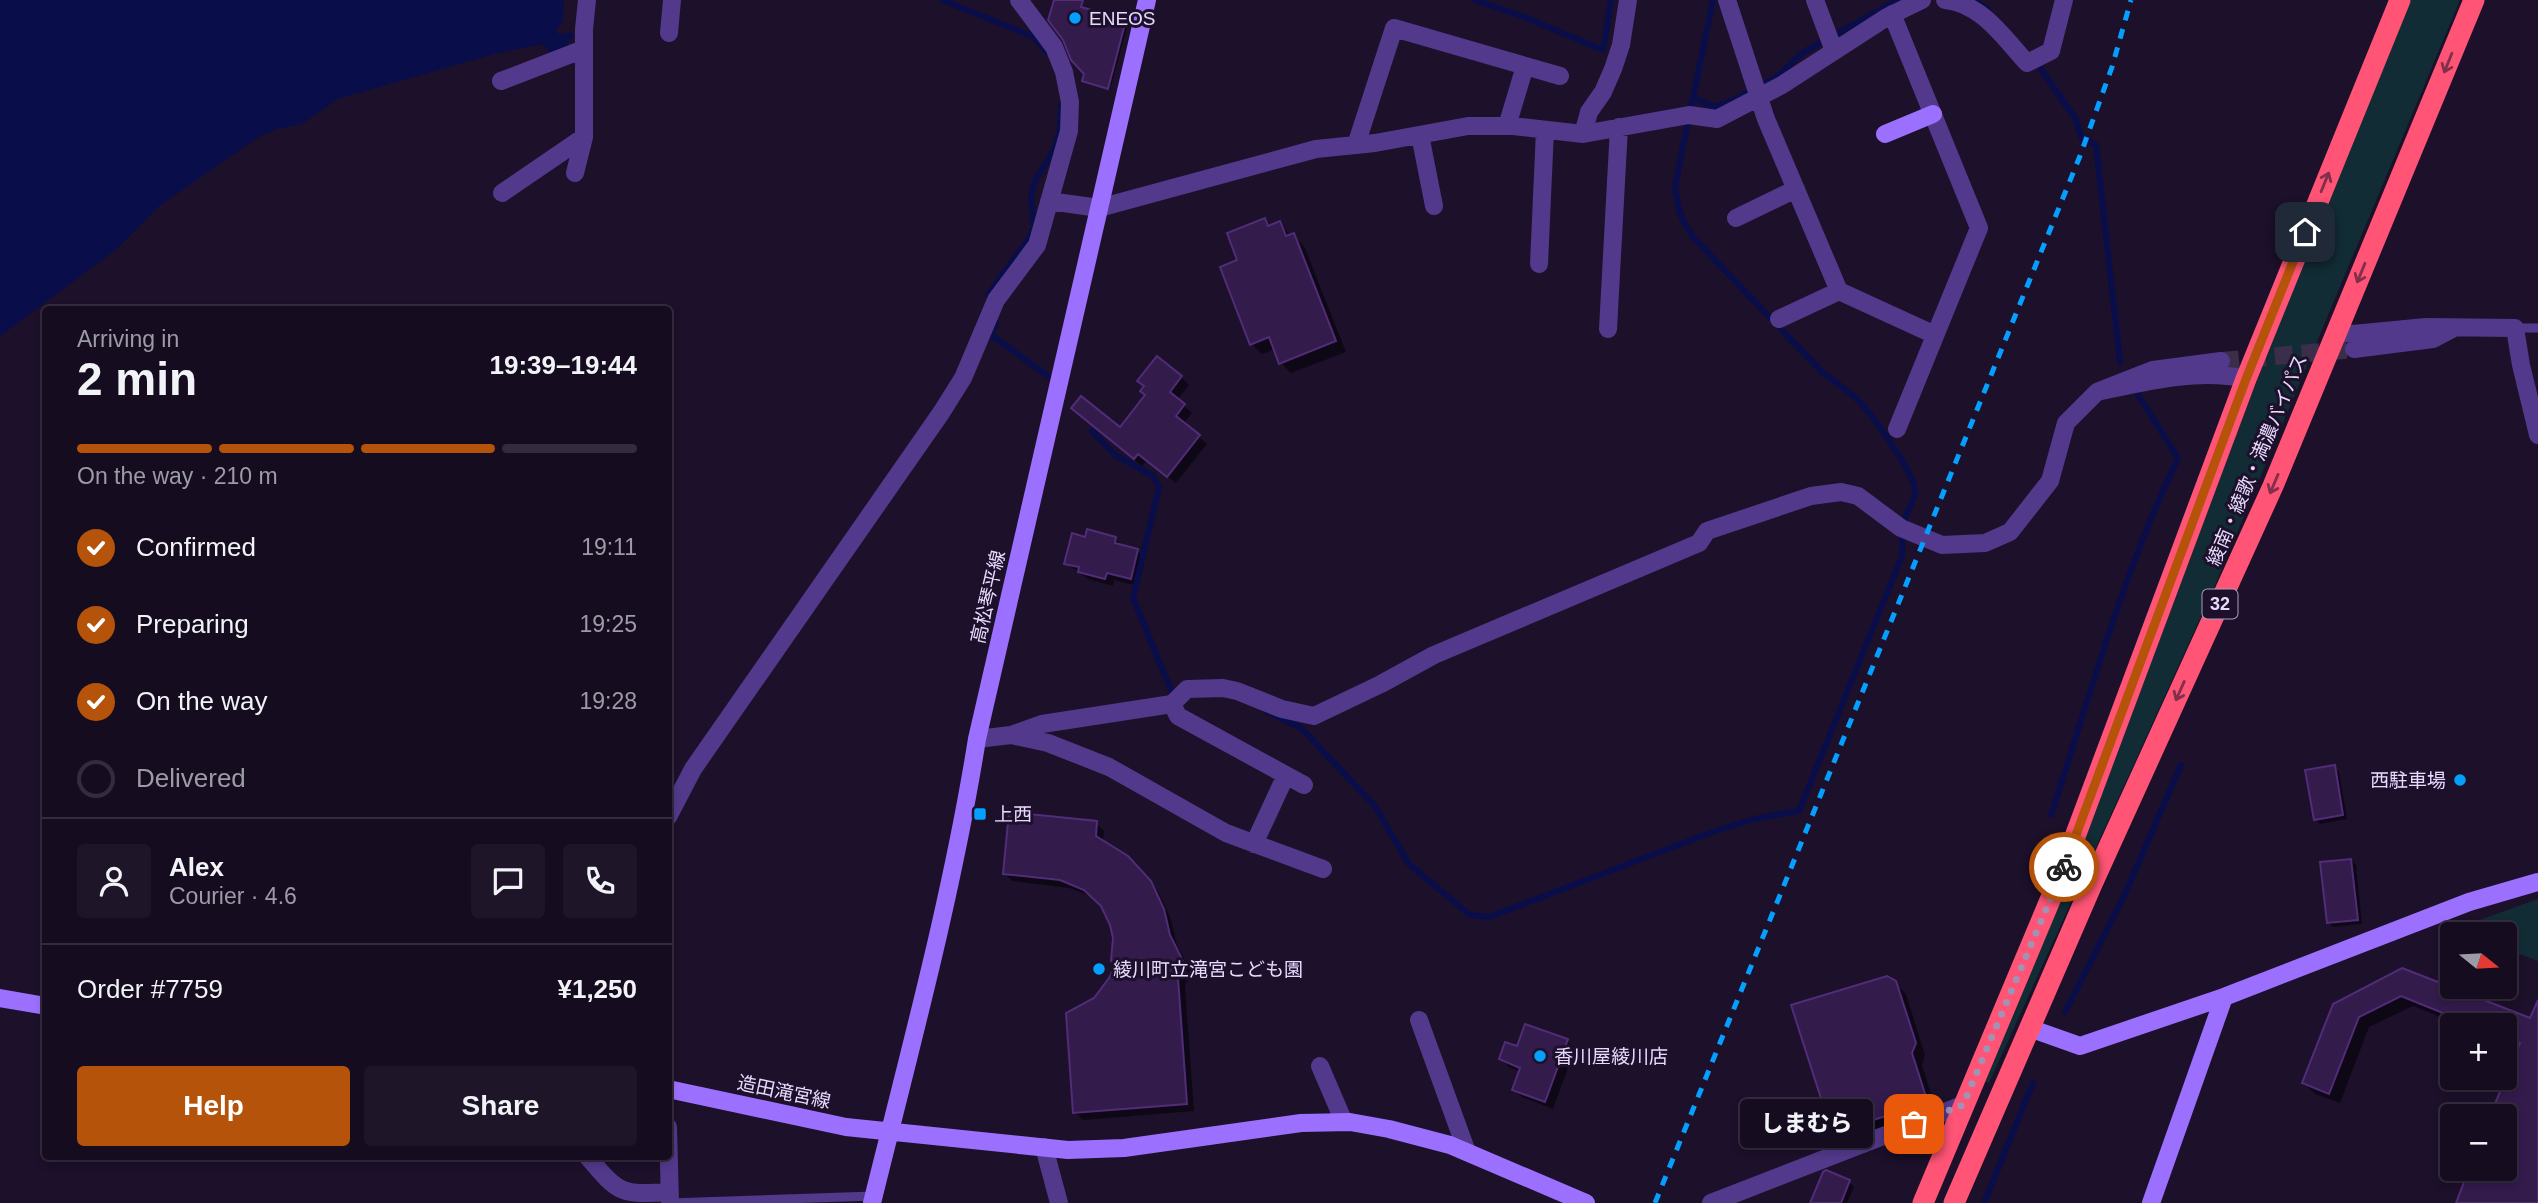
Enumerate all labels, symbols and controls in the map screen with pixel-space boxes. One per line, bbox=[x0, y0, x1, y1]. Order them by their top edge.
place label: ENEOS bbox=[1089, 8, 1156, 29]
marker: ENEOS bbox=[1067, 10, 1083, 26]
one-way arrow bbox=[2440, 52, 2453, 73]
one-way arrow bbox=[2320, 172, 2333, 194]
pin bbox=[2275, 202, 2335, 262]
icon: home bbox=[2286, 213, 2324, 251]
one-way arrow bbox=[2353, 262, 2366, 284]
text: Arriving in bbox=[77, 326, 179, 352]
text: 19:39–19:44 bbox=[490, 350, 637, 380]
street label: 綾南・綾歌・満濃バイパス bbox=[2203, 351, 2311, 569]
text: 2 min bbox=[77, 353, 197, 405]
text: On the way · 210 m bbox=[77, 463, 278, 489]
one-way arrow bbox=[2267, 472, 2280, 494]
icon: check bbox=[77, 529, 115, 567]
text: Confirmed bbox=[136, 532, 256, 562]
text: 19:11 bbox=[581, 534, 637, 560]
street label: 高松琴平線 bbox=[967, 548, 1009, 646]
road number: 32 bbox=[2202, 590, 2238, 618]
icon: check bbox=[77, 606, 115, 644]
text: Preparing bbox=[136, 609, 249, 639]
text: 19:25 bbox=[579, 611, 637, 637]
one-way arrow bbox=[2173, 680, 2186, 701]
icon: check bbox=[77, 683, 115, 721]
text: On the way bbox=[136, 686, 268, 716]
text: 19:28 bbox=[579, 688, 637, 714]
text: Delivered bbox=[136, 763, 246, 793]
place label: 西駐車場 bbox=[2370, 770, 2446, 791]
marker: 西駐車場 bbox=[2452, 772, 2468, 788]
place label: 上西 bbox=[994, 804, 1032, 825]
marker: 上西 bbox=[972, 806, 988, 822]
courier bbox=[2029, 832, 2099, 902]
button: person bbox=[77, 844, 151, 918]
button: chat bbox=[471, 844, 545, 918]
button: phone bbox=[563, 844, 637, 918]
icon: bike bbox=[2045, 848, 2083, 886]
text: Alex bbox=[169, 852, 224, 882]
text: Courier · 4.6 bbox=[169, 883, 297, 909]
north arrow bbox=[2440, 922, 2516, 999]
map controls bbox=[2440, 922, 2517, 1181]
place label: 綾川町立滝宮こども園 bbox=[1113, 959, 1303, 980]
marker: 綾川町立滝宮こども園 bbox=[1091, 961, 1107, 977]
text: Order #7759 bbox=[77, 974, 223, 1004]
text: ¥1,250 bbox=[557, 974, 637, 1004]
button: + bbox=[2440, 1013, 2517, 1090]
place label: 香川屋綾川店 bbox=[1554, 1046, 1668, 1067]
marker: 香川屋綾川店 bbox=[1532, 1048, 1548, 1064]
button: Help bbox=[77, 1066, 350, 1146]
button: Share bbox=[364, 1066, 637, 1146]
street label: 造田滝宮線 bbox=[735, 1072, 833, 1112]
pin bbox=[1884, 1094, 1944, 1154]
callout: しまむら bbox=[1739, 1100, 1872, 1148]
button: − bbox=[2440, 1104, 2517, 1181]
icon: bag bbox=[1895, 1105, 1933, 1143]
text: しまむら bbox=[1761, 1110, 1853, 1136]

